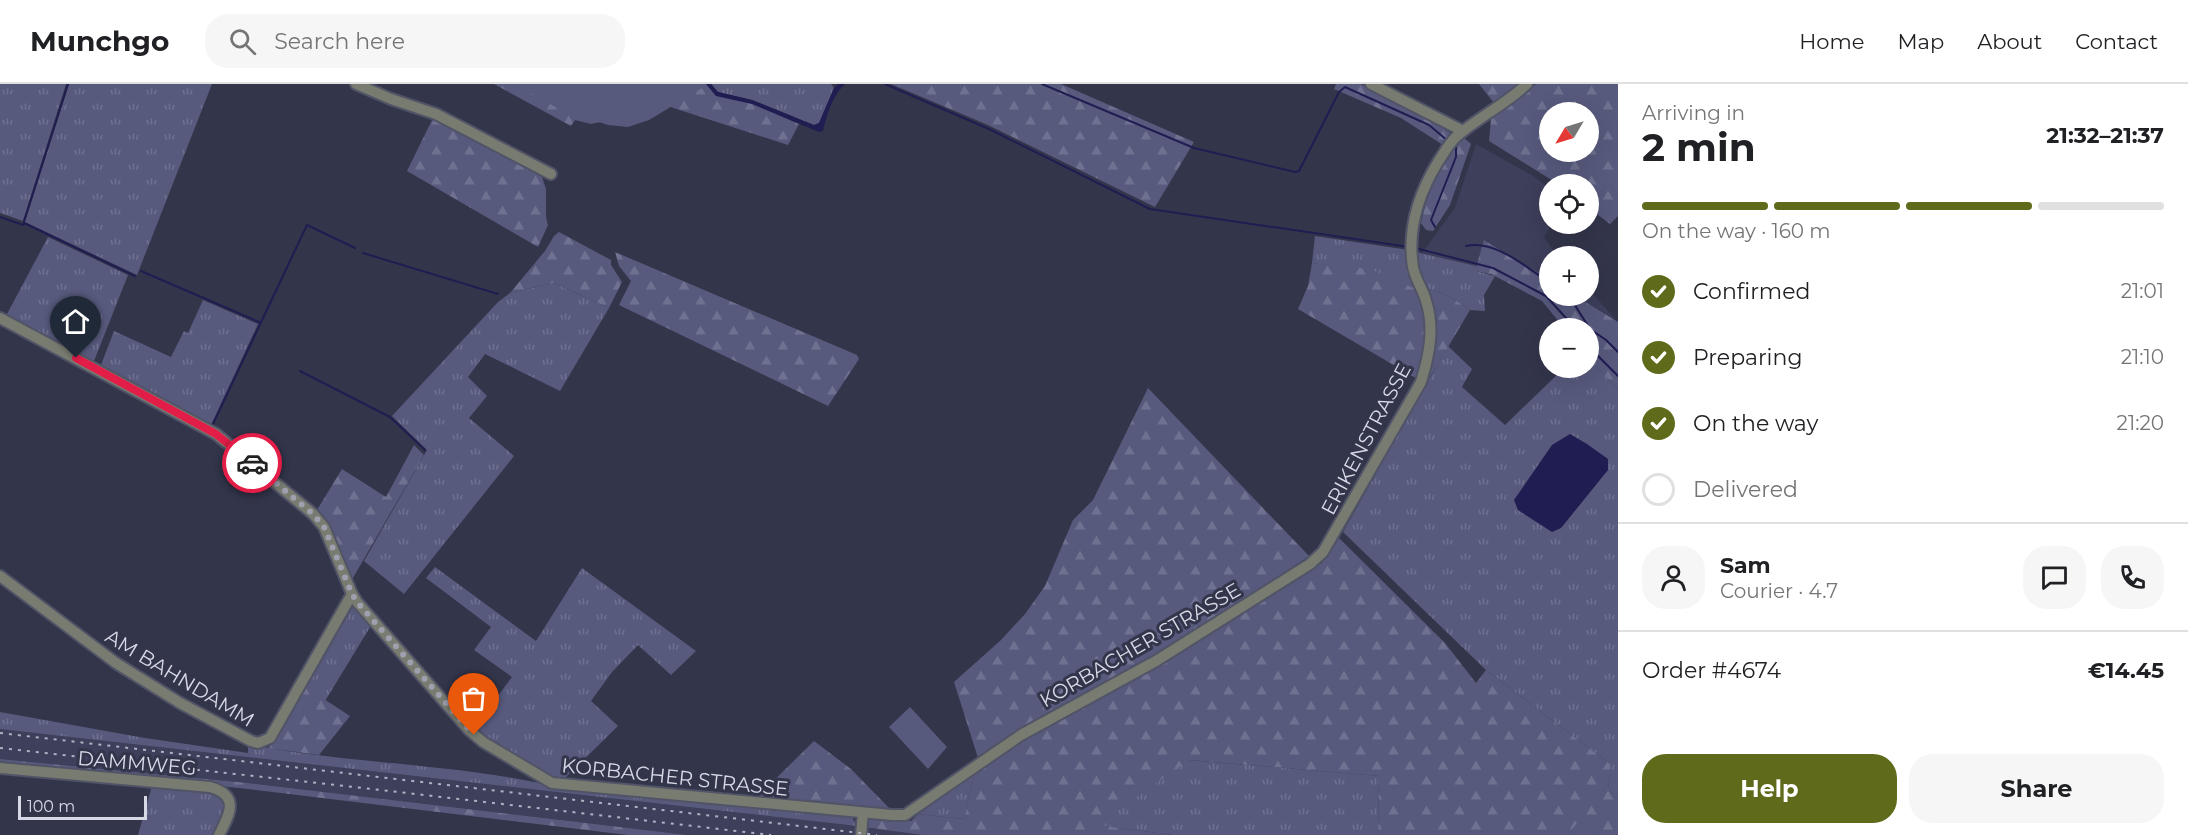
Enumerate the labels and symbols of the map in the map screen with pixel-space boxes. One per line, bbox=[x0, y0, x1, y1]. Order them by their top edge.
north arrow bbox=[1539, 102, 1599, 162]
pin bbox=[50, 296, 101, 358]
street label: ERIKENSTRASSE bbox=[1316, 359, 1416, 519]
courier bbox=[222, 433, 282, 493]
street label: KORBACHER STRASSE bbox=[1035, 578, 1245, 712]
street label: AM BAHNDAMM bbox=[101, 624, 259, 732]
pin bbox=[448, 673, 499, 735]
street label: DAMMWEG bbox=[77, 746, 197, 780]
street label: KORBACHER STRASSE bbox=[561, 753, 789, 801]
scale bar bbox=[18, 793, 147, 820]

